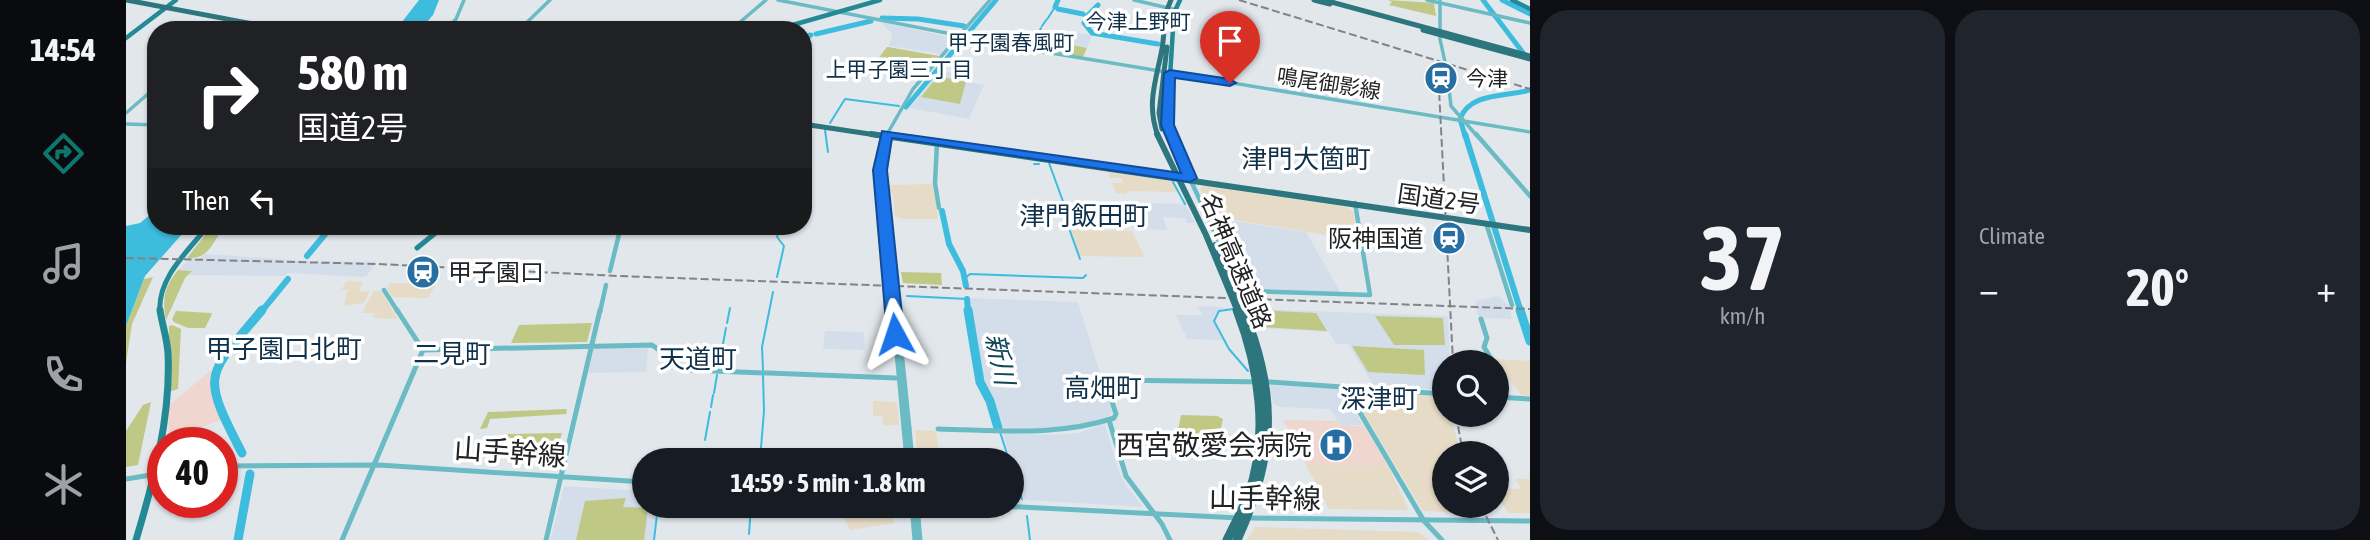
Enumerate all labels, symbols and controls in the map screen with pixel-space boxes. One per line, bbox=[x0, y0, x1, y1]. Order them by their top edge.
district label: 今津上野町 bbox=[1086, 9, 1191, 33]
pin bbox=[1200, 11, 1260, 83]
icon: arrive bbox=[1211, 22, 1249, 60]
district label: 甲子園春風町 bbox=[948, 30, 1074, 54]
text: 14:54 bbox=[30, 31, 96, 68]
text: 580 m bbox=[297, 44, 408, 100]
icon: right bbox=[182, 49, 273, 140]
district label: 上甲子園三丁目 bbox=[826, 57, 973, 81]
station icon: 今津 bbox=[1422, 59, 1460, 97]
street label: 鳴尾御影線 bbox=[1275, 63, 1383, 103]
place label: 今津 bbox=[1466, 66, 1508, 90]
text: 国道2号 bbox=[297, 109, 408, 146]
icon: directions bbox=[39, 129, 88, 178]
district label: 津門大箇町 bbox=[1241, 144, 1371, 174]
street label: 国道2号 bbox=[1396, 180, 1482, 218]
icon: left bbox=[244, 182, 282, 220]
text: Then bbox=[182, 186, 230, 216]
street label: 名神高速道路 bbox=[1195, 189, 1277, 333]
district label: 津門飯田町 bbox=[1019, 201, 1149, 231]
text: 37 bbox=[1700, 205, 1785, 309]
station icon: 阪神国道 bbox=[1430, 219, 1468, 257]
text: Climate bbox=[1979, 223, 2045, 249]
place label: 阪神国道 bbox=[1328, 225, 1424, 252]
icon: music bbox=[39, 239, 88, 288]
station icon: 甲子園口 bbox=[404, 253, 442, 291]
text: 20° bbox=[2126, 257, 2189, 317]
place label: 甲子園口 bbox=[448, 259, 544, 286]
text: − bbox=[1979, 267, 1999, 310]
text: + bbox=[2316, 267, 2336, 310]
position arrow bbox=[858, 297, 932, 371]
text: km/h bbox=[1720, 303, 1765, 329]
water label: 新川 bbox=[980, 330, 1021, 390]
district label: 甲子園口北町 bbox=[206, 334, 362, 364]
district label: 二見町 bbox=[413, 339, 491, 369]
district label: 天道町 bbox=[659, 344, 737, 374]
icon: phone bbox=[39, 350, 88, 399]
map controls bbox=[1432, 350, 1509, 518]
button: search bbox=[1432, 350, 1509, 427]
district label: 高畑町 bbox=[1064, 373, 1142, 403]
district label: 深津町 bbox=[1340, 384, 1418, 414]
hospital icon: 西宮敬愛会病院 bbox=[1317, 426, 1355, 464]
speed limit sign: 40 bbox=[147, 427, 238, 518]
place label: 西宮敬愛会病院 bbox=[1116, 429, 1312, 461]
street label: 山手幹線 bbox=[453, 432, 567, 472]
button: layers bbox=[1432, 441, 1509, 518]
icon: climate bbox=[39, 460, 88, 509]
text: 14:59 · 5 min · 1.8 km bbox=[731, 468, 925, 498]
street label: 山手幹線 bbox=[1209, 481, 1321, 515]

